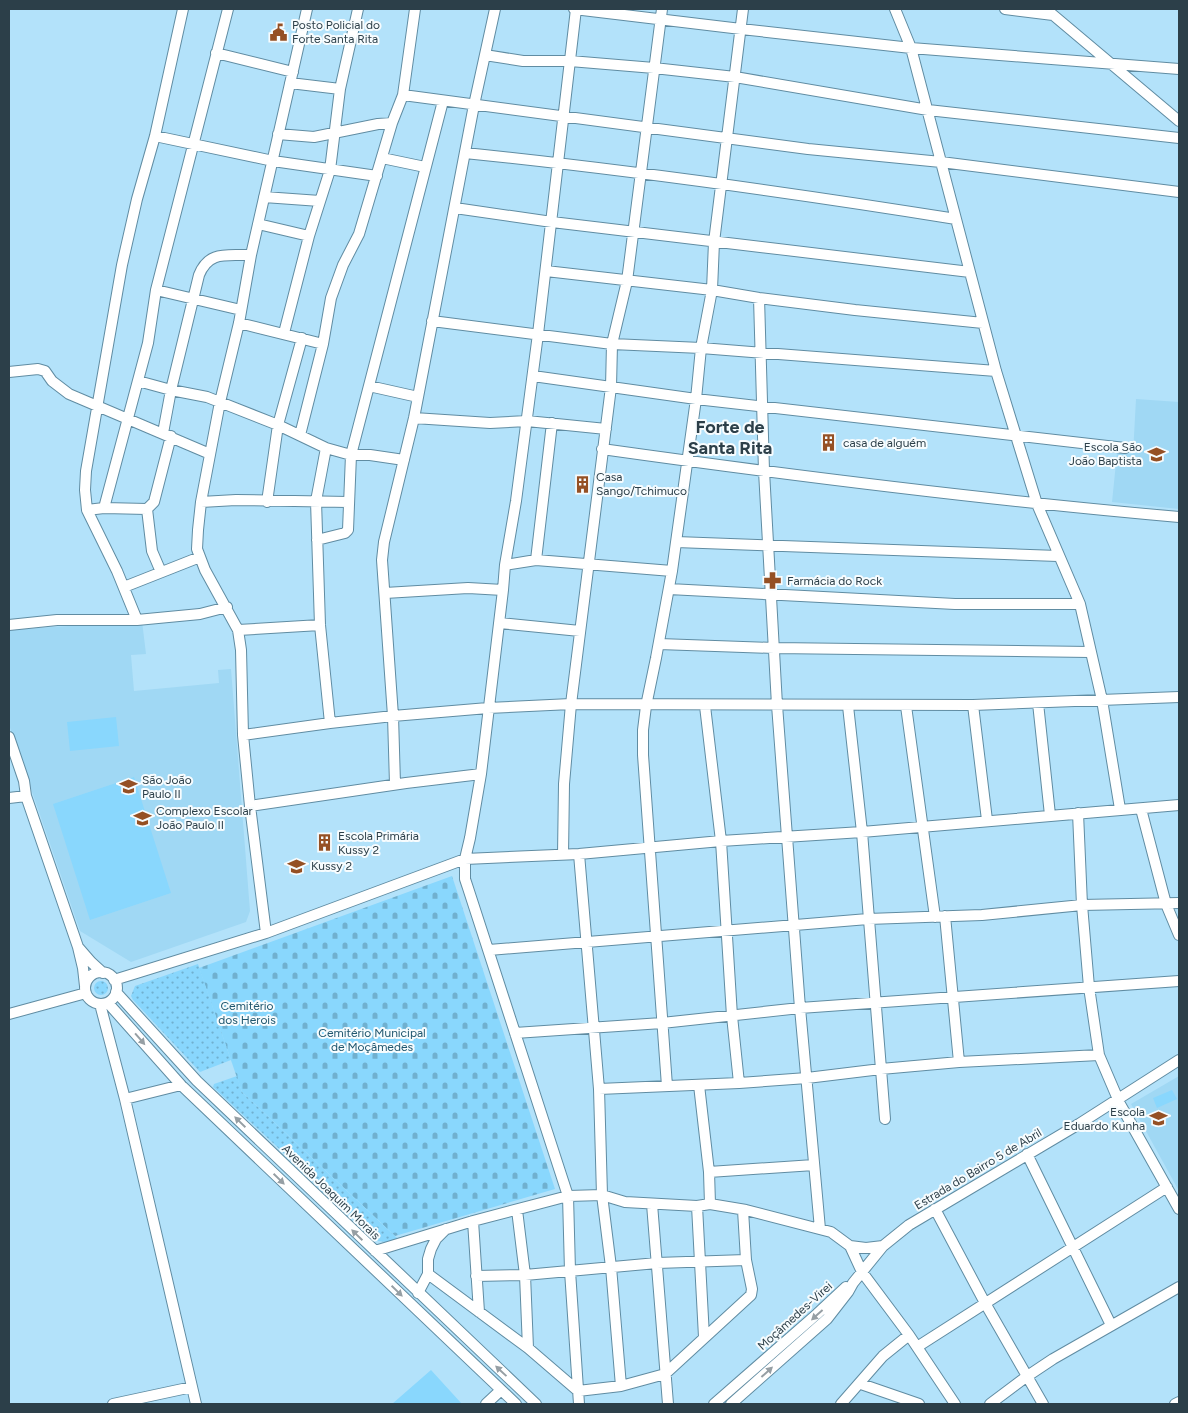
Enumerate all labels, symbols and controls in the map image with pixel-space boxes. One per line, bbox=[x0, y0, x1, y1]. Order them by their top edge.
place label: Posto Policial do Forte Santa Rita bbox=[292, 18, 380, 46]
public building icon: Posto Policial do Forte Santa Rita bbox=[268, 22, 288, 42]
district label: Forte de Santa Rita bbox=[688, 416, 772, 459]
building icon: casa de alguém bbox=[819, 433, 839, 453]
place label: casa de alguém bbox=[843, 436, 926, 450]
place label: Escola São João Baptista bbox=[1069, 440, 1142, 468]
school or university icon: Escola São João Baptista bbox=[1146, 444, 1166, 464]
place label: Casa Sango/Tchimuco bbox=[596, 470, 687, 498]
building icon: Casa Sango/Tchimuco bbox=[572, 474, 592, 494]
pharmacy icon: Farmácia do Rock bbox=[763, 571, 783, 591]
place label: Farmácia do Rock bbox=[787, 574, 882, 588]
place label: São João Paulo II bbox=[142, 773, 192, 801]
school or university icon: São João Paulo II bbox=[118, 777, 138, 797]
place label: Complexo Escolar João Paulo II bbox=[156, 804, 253, 832]
school or university icon: Complexo Escolar João Paulo II bbox=[132, 808, 152, 828]
place label: Escola Primária Kussy 2 bbox=[338, 829, 419, 857]
building icon: Escola Primária Kussy 2 bbox=[314, 833, 334, 853]
school or university icon: Kussy 2 bbox=[287, 856, 307, 876]
place label: Kussy 2 bbox=[311, 859, 352, 873]
park label: Cemitério dos Herois bbox=[218, 999, 276, 1027]
park label: Cemitério Municipal de Moçâmedes bbox=[318, 1026, 426, 1054]
one-way arrow bbox=[134, 1033, 146, 1045]
place label: Escola Eduardo Kunha bbox=[1064, 1105, 1145, 1133]
school or university icon: Escola Eduardo Kunha bbox=[1149, 1109, 1169, 1129]
one-way arrow bbox=[234, 1116, 246, 1128]
street label: Estrada do Bairro 5 de Abril bbox=[912, 1125, 1044, 1213]
street label: Avenida Joaquim Morais bbox=[279, 1142, 383, 1243]
one-way arrow bbox=[273, 1173, 285, 1185]
one-way arrow bbox=[352, 1229, 364, 1241]
street label: Moçâmedes-Virei bbox=[755, 1279, 835, 1353]
one-way arrow bbox=[391, 1285, 403, 1297]
one-way arrow bbox=[811, 1309, 823, 1321]
one-way arrow bbox=[495, 1365, 507, 1377]
one-way arrow bbox=[760, 1366, 773, 1377]

